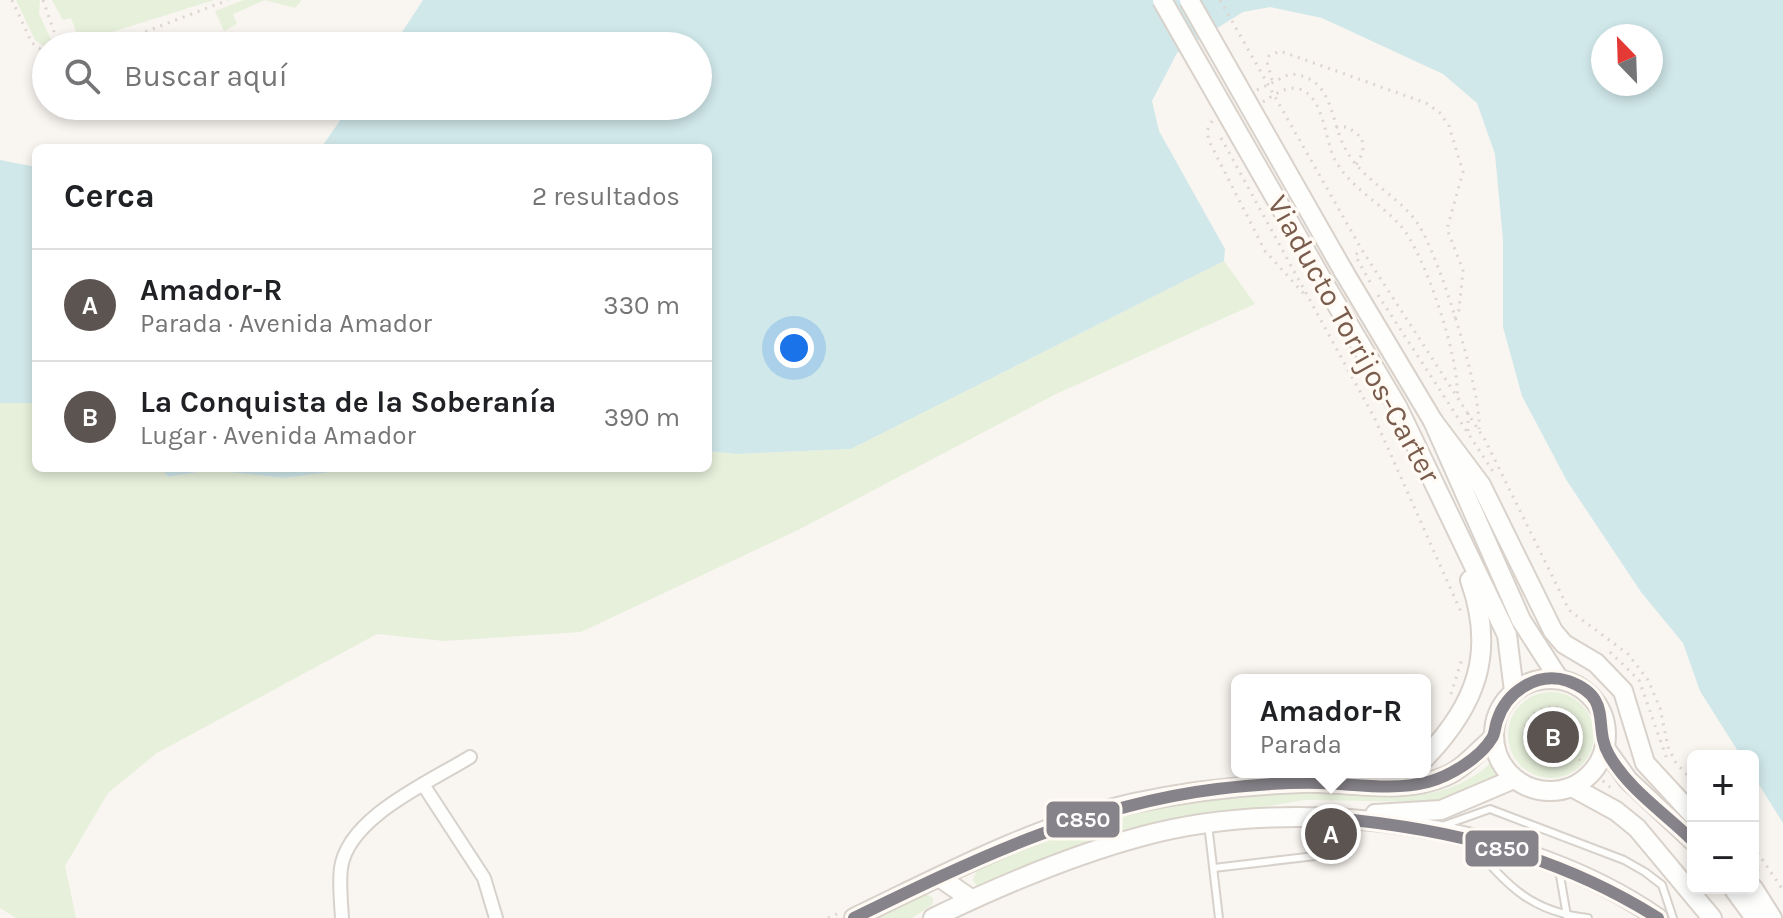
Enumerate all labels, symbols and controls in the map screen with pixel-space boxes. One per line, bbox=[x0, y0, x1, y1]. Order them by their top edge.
north arrow bbox=[1591, 24, 1663, 96]
search box bbox=[32, 32, 712, 120]
icon: search bbox=[60, 54, 104, 98]
text: Buscar aquí bbox=[124, 58, 288, 94]
text: Cerca bbox=[64, 176, 155, 216]
text: 2 resultados bbox=[532, 181, 680, 212]
street label: Viaducto Torrijos-Carter bbox=[1260, 189, 1448, 489]
text: Amador-R bbox=[140, 272, 282, 308]
text: A bbox=[82, 290, 98, 321]
text: 330 m bbox=[603, 290, 680, 321]
text: Parada · Avenida Amador bbox=[140, 308, 432, 339]
your location bbox=[774, 328, 814, 368]
text: La Conquista de la Soberanía bbox=[140, 384, 556, 420]
text: B bbox=[82, 402, 98, 433]
text: 390 m bbox=[604, 402, 680, 433]
text: Lugar · Avenida Amador bbox=[140, 420, 416, 451]
popup bbox=[1231, 674, 1431, 778]
text: Amador-R bbox=[1260, 693, 1402, 729]
pin: B bbox=[1527, 707, 1579, 767]
text: Parada bbox=[1260, 729, 1342, 760]
map controls bbox=[1687, 750, 1759, 894]
button: + bbox=[1687, 750, 1759, 822]
line badge: C850 bbox=[1045, 800, 1121, 839]
pin: A bbox=[1305, 804, 1357, 864]
text: C850 bbox=[1056, 807, 1110, 833]
button: − bbox=[1687, 822, 1759, 894]
line badge: C850 bbox=[1464, 829, 1540, 868]
text: C850 bbox=[1475, 836, 1529, 862]

